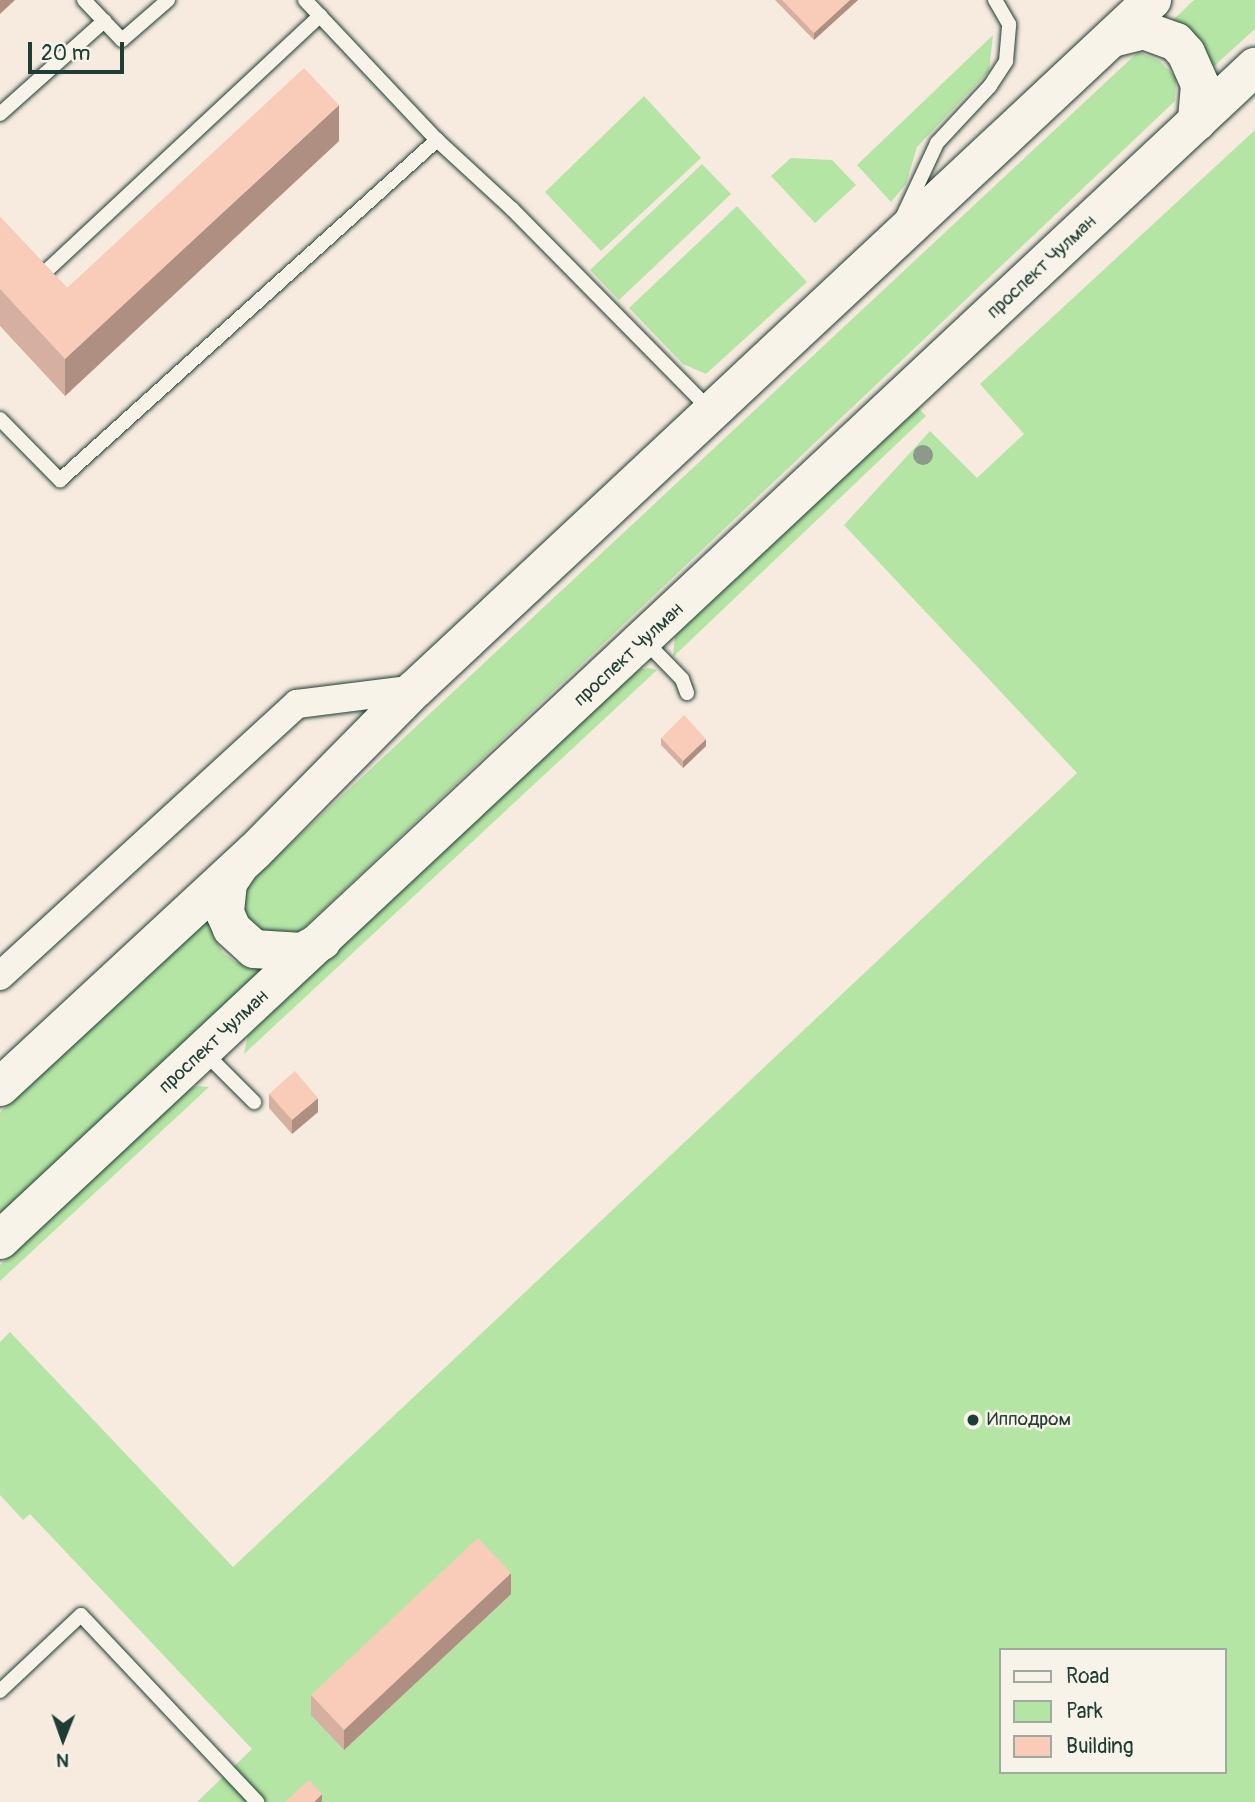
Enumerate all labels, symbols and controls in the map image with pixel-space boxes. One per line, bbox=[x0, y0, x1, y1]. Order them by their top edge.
scale bar bbox=[32, 28, 128, 72]
text: 20 m bbox=[41, 40, 90, 67]
street label: проспект Чулман bbox=[983, 210, 1101, 324]
street label: проспект Чулман bbox=[570, 598, 688, 712]
street label: проспект Чулман bbox=[155, 985, 273, 1099]
place label: Ипподром bbox=[987, 1409, 1071, 1431]
marker: Ипподром bbox=[965, 1412, 981, 1428]
legend bbox=[1000, 1648, 1227, 1774]
text: Road bbox=[1066, 1663, 1110, 1690]
text: Park bbox=[1066, 1698, 1103, 1725]
north arrow bbox=[28, 1704, 98, 1774]
text: Building bbox=[1066, 1733, 1133, 1760]
text: N bbox=[56, 1748, 69, 1772]

